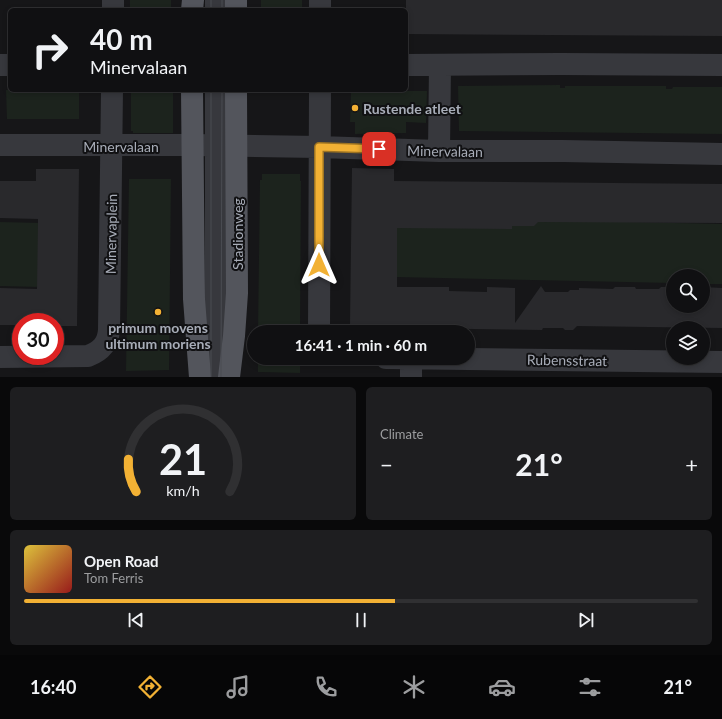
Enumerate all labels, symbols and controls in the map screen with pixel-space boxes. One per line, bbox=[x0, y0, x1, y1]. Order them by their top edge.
text: 40 m bbox=[90, 22, 153, 56]
icon: right bbox=[24, 24, 76, 76]
text: Minervalaan bbox=[90, 56, 187, 78]
place label: Rustende atleet bbox=[363, 100, 462, 117]
marker: Rustende atleet bbox=[350, 103, 360, 113]
pin bbox=[362, 132, 396, 166]
street label: Minervalaan bbox=[83, 138, 159, 155]
icon: arrive bbox=[368, 138, 390, 160]
street label: Minervalaan bbox=[407, 142, 483, 160]
street label: Minervaplein bbox=[102, 194, 120, 274]
street label: Stadionweg bbox=[229, 198, 246, 270]
position arrow bbox=[298, 244, 340, 286]
map controls bbox=[666, 269, 710, 365]
button: search bbox=[666, 269, 710, 313]
marker: primum movens ultimum moriens bbox=[153, 307, 163, 317]
speed limit sign: 30 bbox=[12, 313, 64, 365]
place label: primum movens ultimum moriens bbox=[105, 319, 211, 352]
button: layers bbox=[666, 321, 710, 365]
text: 16:41 · 1 min · 60 m bbox=[295, 336, 427, 354]
street label: Rubensstraat bbox=[527, 351, 607, 369]
text: Climate bbox=[380, 426, 423, 442]
text: 21 bbox=[159, 433, 207, 483]
text: 21° bbox=[515, 446, 563, 482]
text: − bbox=[380, 451, 393, 478]
text: + bbox=[685, 451, 698, 478]
text: km/h bbox=[166, 481, 200, 498]
text: Open Road bbox=[84, 552, 159, 570]
text: Tom Ferris bbox=[84, 570, 143, 586]
icon: previous bbox=[125, 609, 147, 631]
icon: pause bbox=[350, 609, 372, 631]
icon: next bbox=[575, 609, 597, 631]
icon: directions bbox=[136, 673, 164, 701]
icon: music bbox=[224, 673, 252, 701]
icon: phone bbox=[312, 673, 340, 701]
icon: climate bbox=[400, 673, 428, 701]
icon: car bbox=[488, 673, 516, 701]
icon: filters bbox=[576, 673, 604, 701]
text: 16:40 bbox=[30, 676, 76, 698]
text: 21° bbox=[664, 676, 692, 698]

